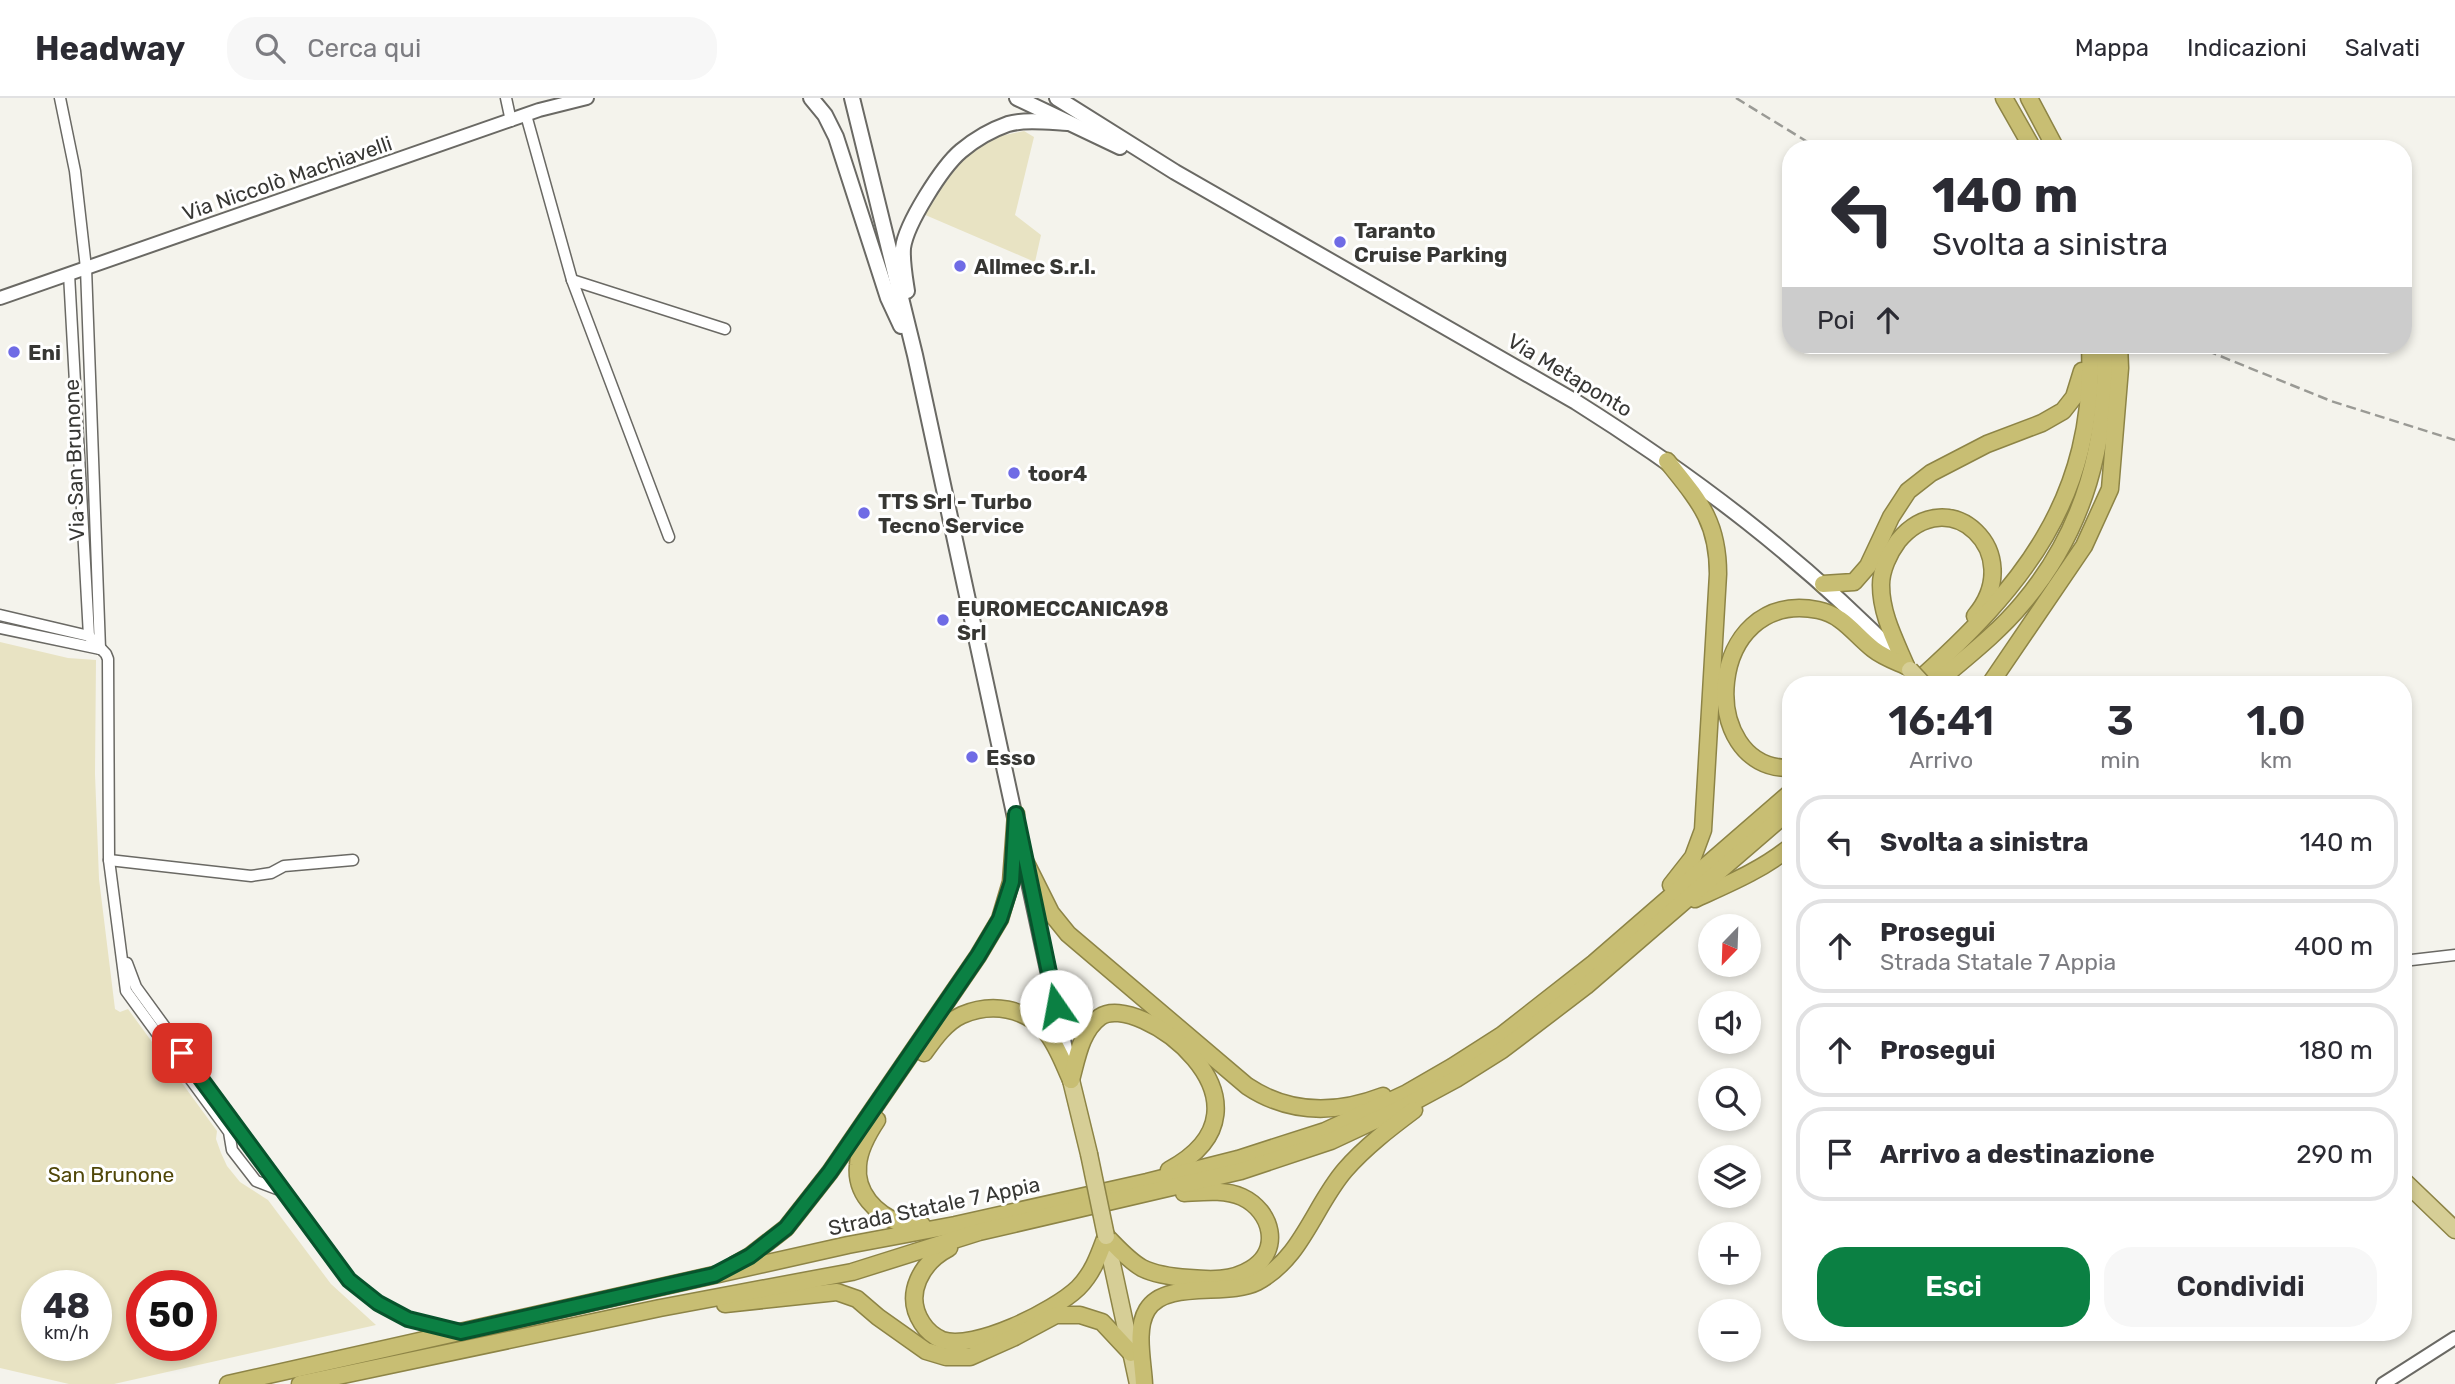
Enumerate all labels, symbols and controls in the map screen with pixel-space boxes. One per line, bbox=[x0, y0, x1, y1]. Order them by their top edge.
search box bbox=[227, 17, 717, 80]
text: Headway bbox=[35, 29, 185, 68]
icon: search bbox=[251, 29, 289, 67]
text: Cerca qui bbox=[307, 33, 421, 64]
text: Mappa bbox=[2075, 34, 2149, 62]
text: Indicazioni bbox=[2187, 34, 2307, 62]
text: Salvati bbox=[2345, 34, 2420, 62]
street label: Via Niccolò Machiavelli bbox=[179, 130, 395, 226]
text: 140 m bbox=[1932, 166, 2078, 224]
icon: left bbox=[1817, 168, 1908, 259]
place label: Taranto Cruise Parking bbox=[1354, 218, 1507, 267]
text: Svolta a sinistra bbox=[1932, 225, 2168, 263]
marker: Taranto Cruise Parking bbox=[1332, 234, 1348, 250]
place label: Allmec S.r.l. bbox=[974, 254, 1096, 279]
marker: Allmec S.r.l. bbox=[952, 258, 968, 274]
icon: ahead bbox=[1869, 301, 1907, 339]
text: Poi bbox=[1817, 305, 1855, 336]
street label: Via Metaponto bbox=[1503, 328, 1637, 422]
place label: Eni bbox=[28, 340, 61, 365]
marker: Eni bbox=[6, 344, 22, 360]
street label: Via San Brunone bbox=[59, 379, 89, 541]
place label: toor4 bbox=[1028, 461, 1087, 486]
marker: toor4 bbox=[1006, 465, 1022, 481]
place label: TTS Srl - Turbo Tecno Service bbox=[878, 489, 1032, 538]
marker: TTS Srl - Turbo Tecno Service bbox=[856, 505, 872, 521]
place label: EUROMECCANICA98 Srl bbox=[957, 596, 1169, 645]
marker: EUROMECCANICA98 Srl bbox=[935, 612, 951, 628]
text: 16:41 bbox=[1888, 696, 1994, 746]
text: 3 bbox=[2107, 696, 2134, 746]
text: 1.0 bbox=[2246, 696, 2306, 746]
place label: Esso bbox=[986, 745, 1035, 770]
text: Arrivo bbox=[1909, 746, 1973, 774]
text: min bbox=[2100, 746, 2140, 774]
text: km bbox=[2260, 746, 2292, 774]
marker: Esso bbox=[964, 749, 980, 765]
icon: left bbox=[1821, 823, 1859, 861]
text: Svolta a sinistra bbox=[1880, 827, 2089, 858]
text: 140 m bbox=[2300, 827, 2373, 858]
north arrow bbox=[1698, 914, 1760, 976]
map controls bbox=[1698, 914, 1761, 1362]
text: Prosegui bbox=[1880, 917, 1996, 948]
icon: ahead bbox=[1821, 927, 1859, 965]
text: 400 m bbox=[2294, 931, 2373, 962]
text: Strada Statale 7 Appia bbox=[1880, 948, 2116, 976]
position arrow bbox=[1019, 969, 1093, 1043]
button: sound bbox=[1698, 991, 1761, 1054]
pin bbox=[152, 1023, 212, 1083]
icon: ahead bbox=[1821, 1031, 1859, 1069]
icon: arrive bbox=[163, 1034, 201, 1072]
text: Prosegui bbox=[1880, 1035, 1996, 1066]
text: 180 m bbox=[2299, 1035, 2373, 1066]
button: search bbox=[1698, 1068, 1761, 1131]
icon: arrive bbox=[1821, 1135, 1859, 1173]
text: Arrivo a destinazione bbox=[1880, 1139, 2155, 1170]
text: 290 m bbox=[2296, 1139, 2373, 1170]
button: layers bbox=[1698, 1145, 1761, 1208]
park label: San Brunone bbox=[48, 1162, 174, 1187]
street label: Strada Statale 7 Appia bbox=[826, 1171, 1042, 1241]
button: + bbox=[1698, 1222, 1761, 1285]
button: Esci bbox=[1817, 1247, 2090, 1327]
button: Condividi bbox=[2104, 1247, 2377, 1327]
speed limit sign: 50 bbox=[126, 1270, 217, 1361]
text: 48 bbox=[43, 1285, 90, 1327]
button: − bbox=[1698, 1299, 1761, 1362]
text: km/h bbox=[44, 1322, 89, 1344]

